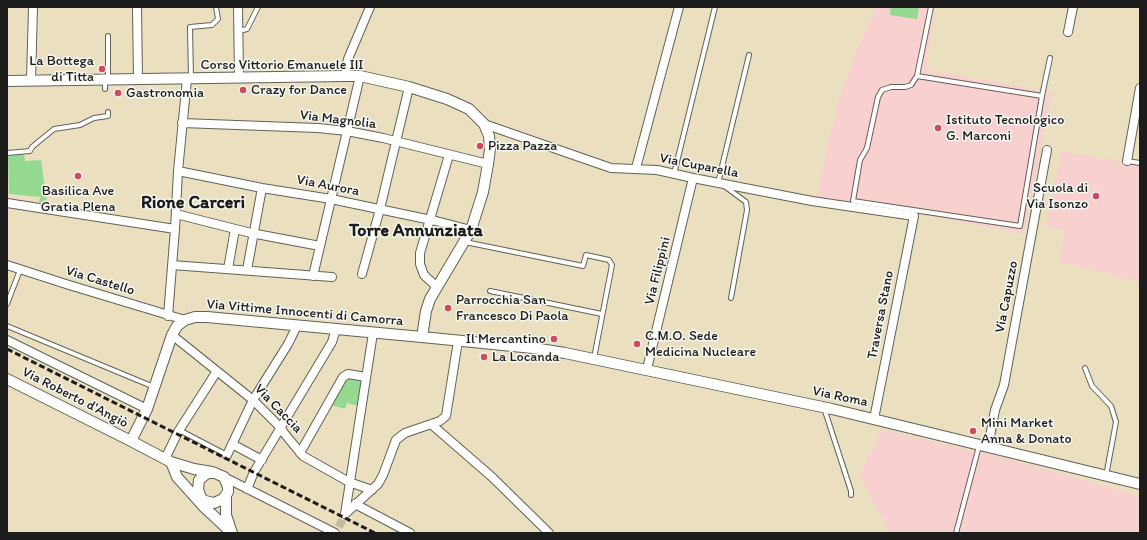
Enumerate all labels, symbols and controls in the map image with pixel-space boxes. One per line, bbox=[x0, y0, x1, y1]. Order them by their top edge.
place label: La Bottega di Titta bbox=[29, 53, 94, 86]
street label: Corso Vittorio Emanuele III bbox=[200, 57, 364, 73]
marker: La Bottega di Titta bbox=[97, 64, 107, 74]
place label: Crazy for Dance bbox=[251, 82, 347, 98]
place label: Gastronomia bbox=[126, 85, 204, 101]
marker: Crazy for Dance bbox=[238, 85, 248, 95]
marker: Gastronomia bbox=[113, 88, 123, 98]
street label: Via Magnolia bbox=[299, 107, 377, 133]
place label: Istituto Tecnologico G. Marconi bbox=[946, 112, 1064, 144]
marker: Istituto Tecnologico G. Marconi bbox=[933, 123, 943, 133]
place label: Pizza Pazza bbox=[488, 138, 557, 154]
marker: Pizza Pazza bbox=[475, 141, 485, 151]
street label: Via Cuparella bbox=[658, 150, 740, 182]
marker: Basilica Ave Gratia Plena bbox=[73, 171, 83, 181]
street label: Via Aurora bbox=[295, 172, 361, 200]
place label: Scuola di Via Isonzo bbox=[1026, 180, 1088, 212]
place label: Basilica Ave Gratia Plena bbox=[41, 183, 115, 216]
marker: Scuola di Via Isonzo bbox=[1091, 191, 1101, 201]
district label: Rione Carceri bbox=[141, 192, 245, 214]
district label: Torre Annunziata bbox=[349, 220, 483, 242]
street label: Via Filippini bbox=[641, 235, 675, 307]
street label: Via Capuzzo bbox=[992, 259, 1022, 335]
street label: Via Castello bbox=[63, 263, 137, 299]
street label: Traversa Stano bbox=[864, 269, 898, 361]
place label: Parrocchia San Francesco Di Paola bbox=[456, 292, 569, 324]
street label: Via Vittime Innocenti di Camorra bbox=[206, 296, 404, 330]
marker: Parrocchia San Francesco Di Paola bbox=[443, 303, 453, 313]
place label: C.M.O. Sede Medicina Nucleare bbox=[645, 328, 756, 360]
place label: Il Mercantino bbox=[466, 331, 546, 347]
marker: Il Mercantino bbox=[549, 334, 559, 344]
marker: C.M.O. Sede Medicina Nucleare bbox=[632, 339, 642, 349]
place label: La Locanda bbox=[492, 349, 560, 365]
marker: La Locanda bbox=[479, 352, 489, 362]
street label: Via Roberto d'Angiò bbox=[19, 364, 131, 432]
street label: Via Caccia bbox=[250, 381, 306, 437]
street label: Via Roma bbox=[811, 383, 869, 411]
place label: Mini Market Anna & Donato bbox=[981, 415, 1072, 448]
marker: Mini Market Anna & Donato bbox=[968, 426, 978, 436]

